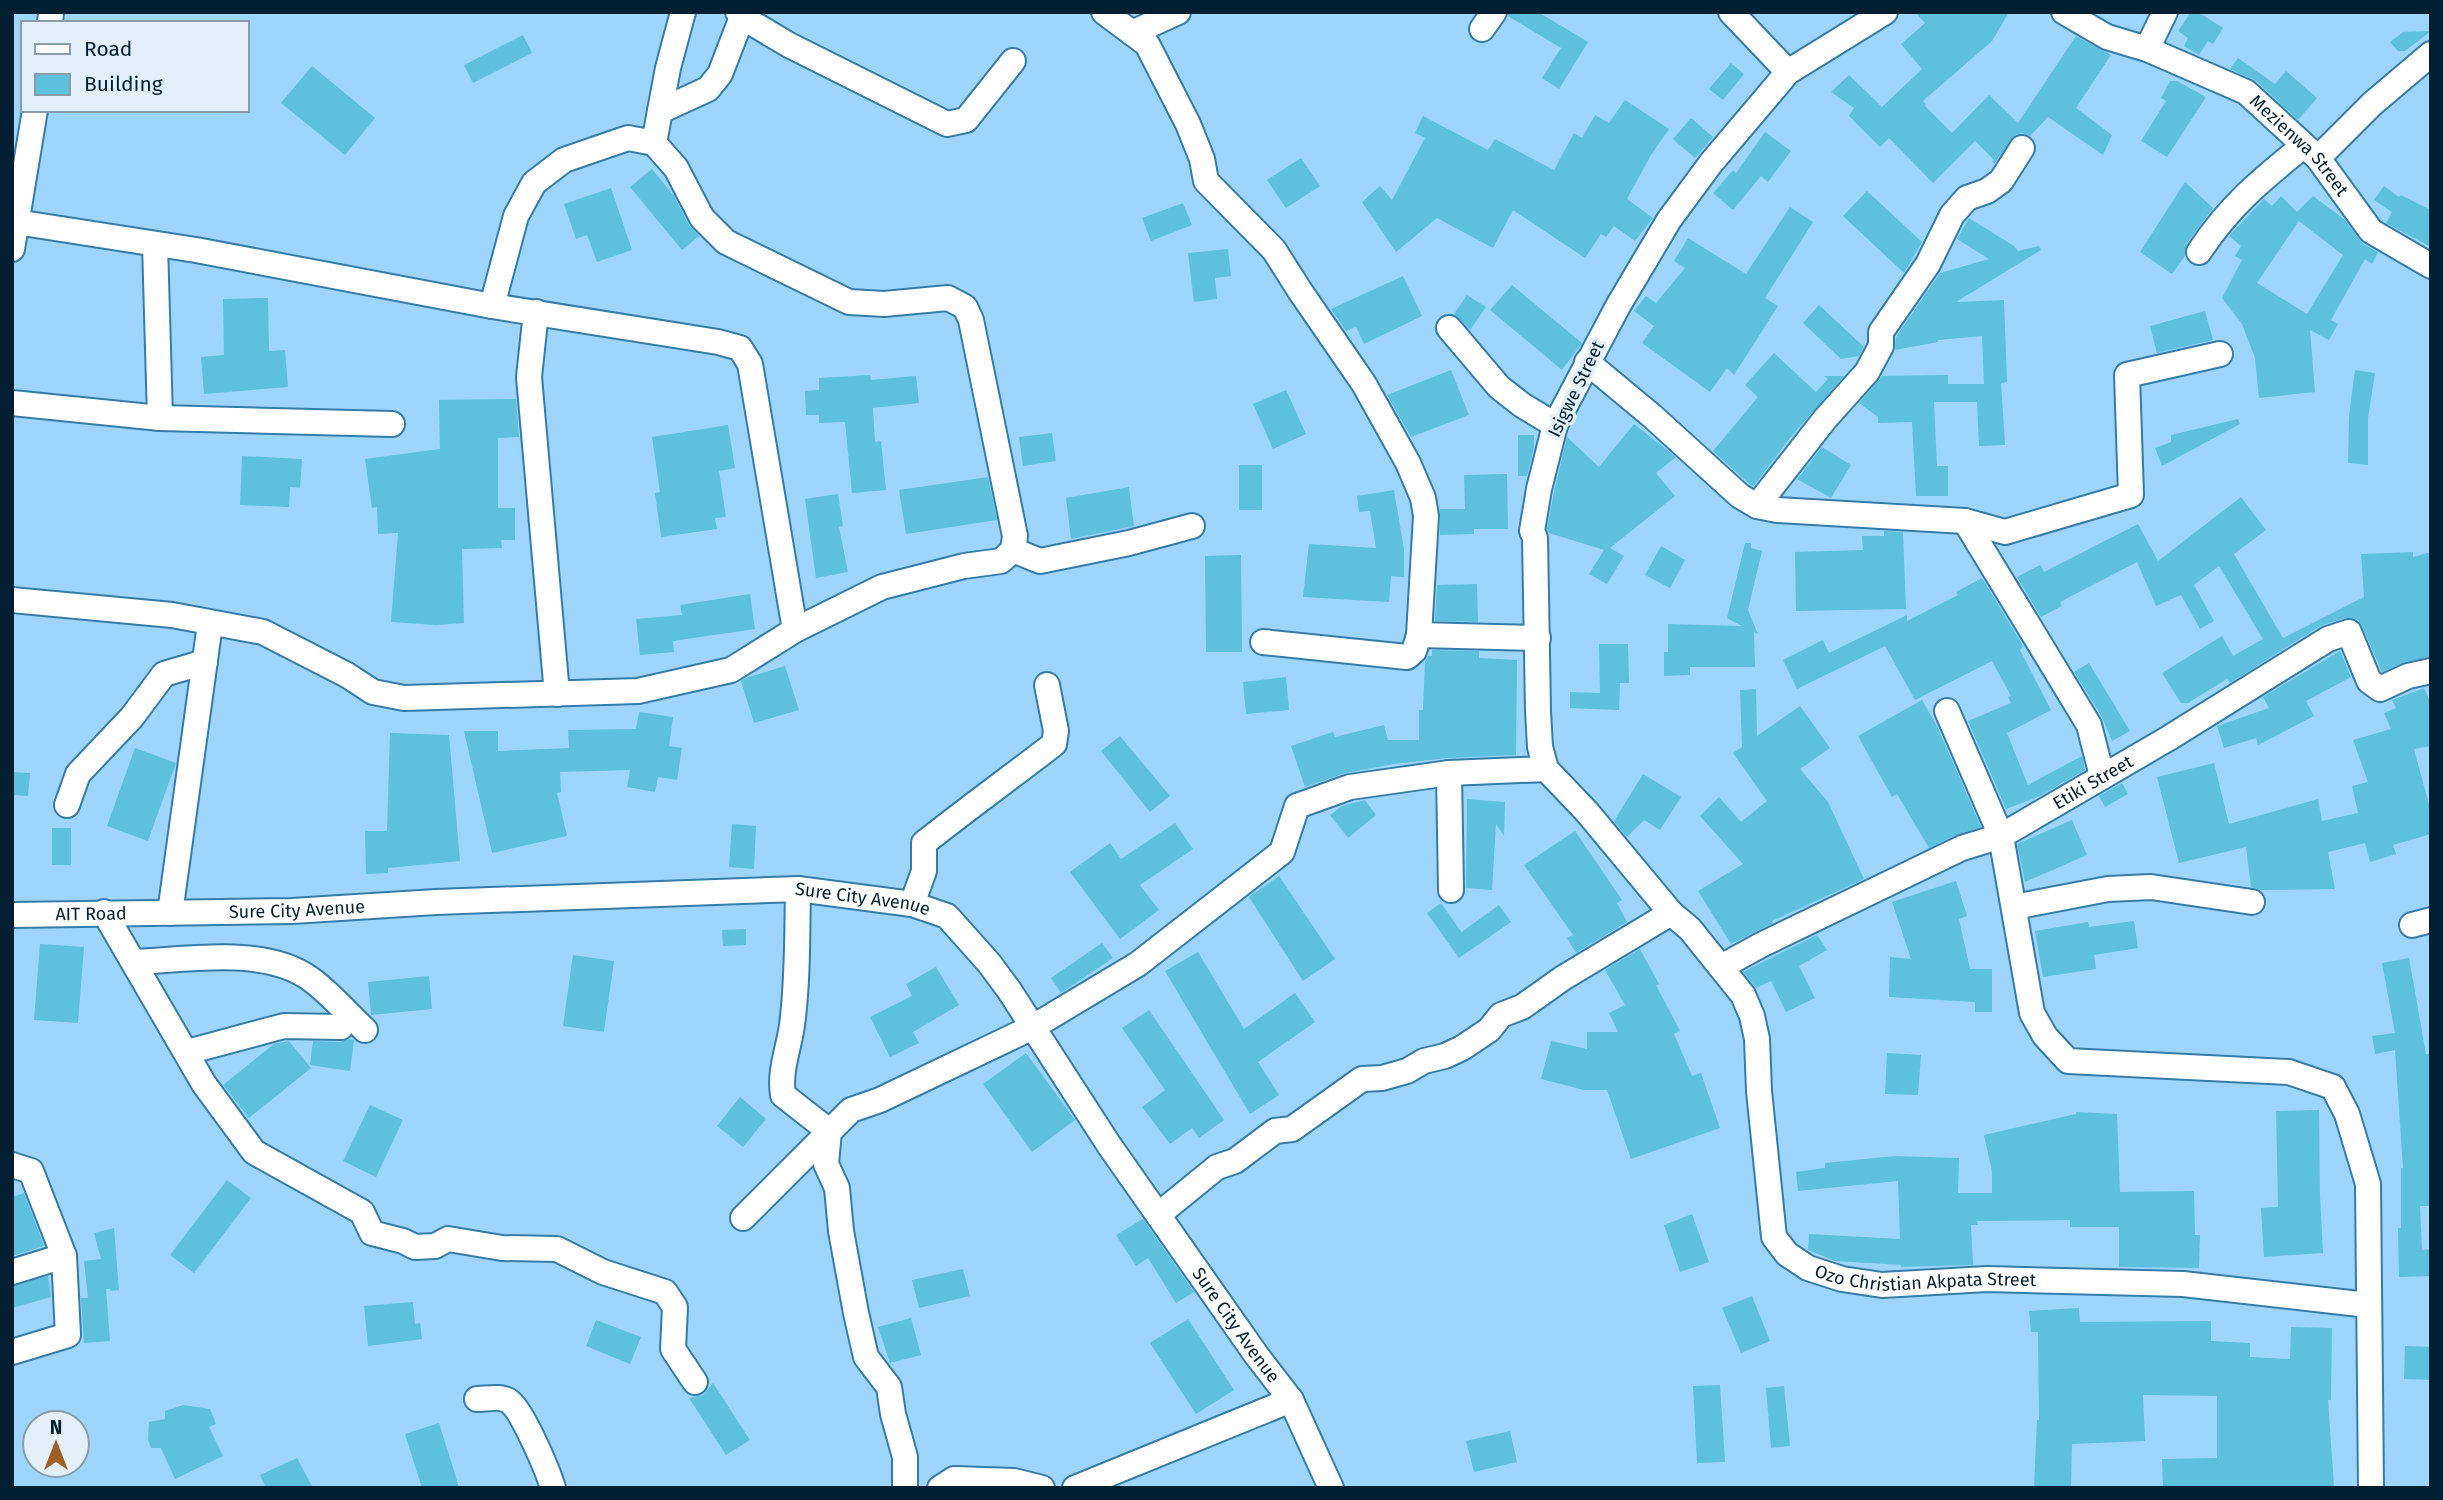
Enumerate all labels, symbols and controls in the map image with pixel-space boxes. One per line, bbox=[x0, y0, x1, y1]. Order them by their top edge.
legend bbox=[21, 21, 248, 112]
text: Road bbox=[84, 36, 132, 62]
text: Building bbox=[84, 71, 163, 97]
street label: Mezienwa Street bbox=[2245, 90, 2353, 201]
street label: Isigwe Street bbox=[1543, 337, 1609, 441]
street label: Etiki Street bbox=[2049, 750, 2137, 814]
street label: Sure City Avenue bbox=[794, 878, 933, 920]
street label: Sure City Avenue bbox=[229, 895, 366, 923]
street label: AIT Road bbox=[55, 902, 127, 925]
street label: Ozo Christian Akpata Street bbox=[1812, 1260, 2037, 1296]
street label: Sure City Avenue bbox=[1187, 1263, 1285, 1387]
north arrow bbox=[21, 1409, 91, 1479]
text: N bbox=[50, 1416, 62, 1439]

